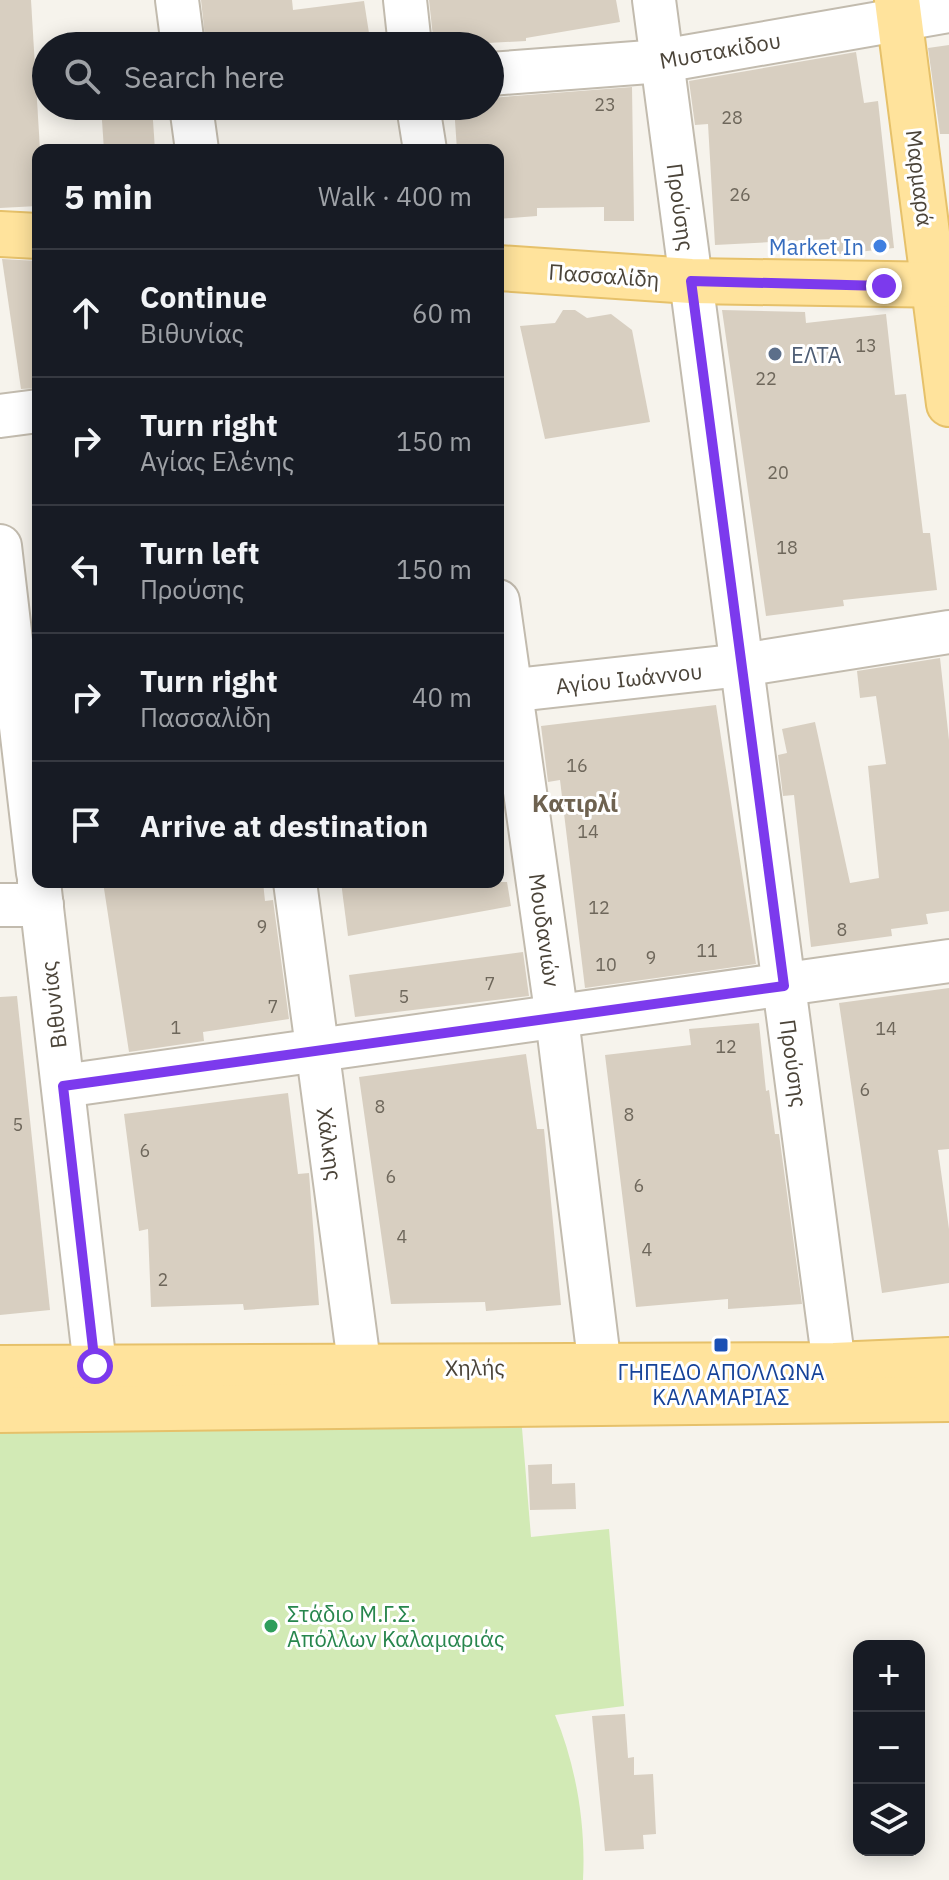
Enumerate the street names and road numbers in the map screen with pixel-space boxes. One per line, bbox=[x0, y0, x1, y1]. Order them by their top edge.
street label: Μυστακίδου bbox=[657, 25, 783, 75]
street label: Μαρμαρά bbox=[900, 128, 940, 228]
street label: Προύσης bbox=[660, 161, 702, 253]
street label: Πασσαλίδη bbox=[548, 257, 660, 293]
street label: Αγίου Ιωάννου bbox=[554, 656, 704, 700]
street label: Μουδανιών bbox=[523, 871, 567, 989]
street label: Βιθυνίας bbox=[33, 960, 73, 1050]
street label: Προύσης bbox=[773, 1017, 815, 1109]
street label: Χάλκης bbox=[311, 1106, 349, 1182]
street label: Χηλής bbox=[445, 1352, 505, 1382]

